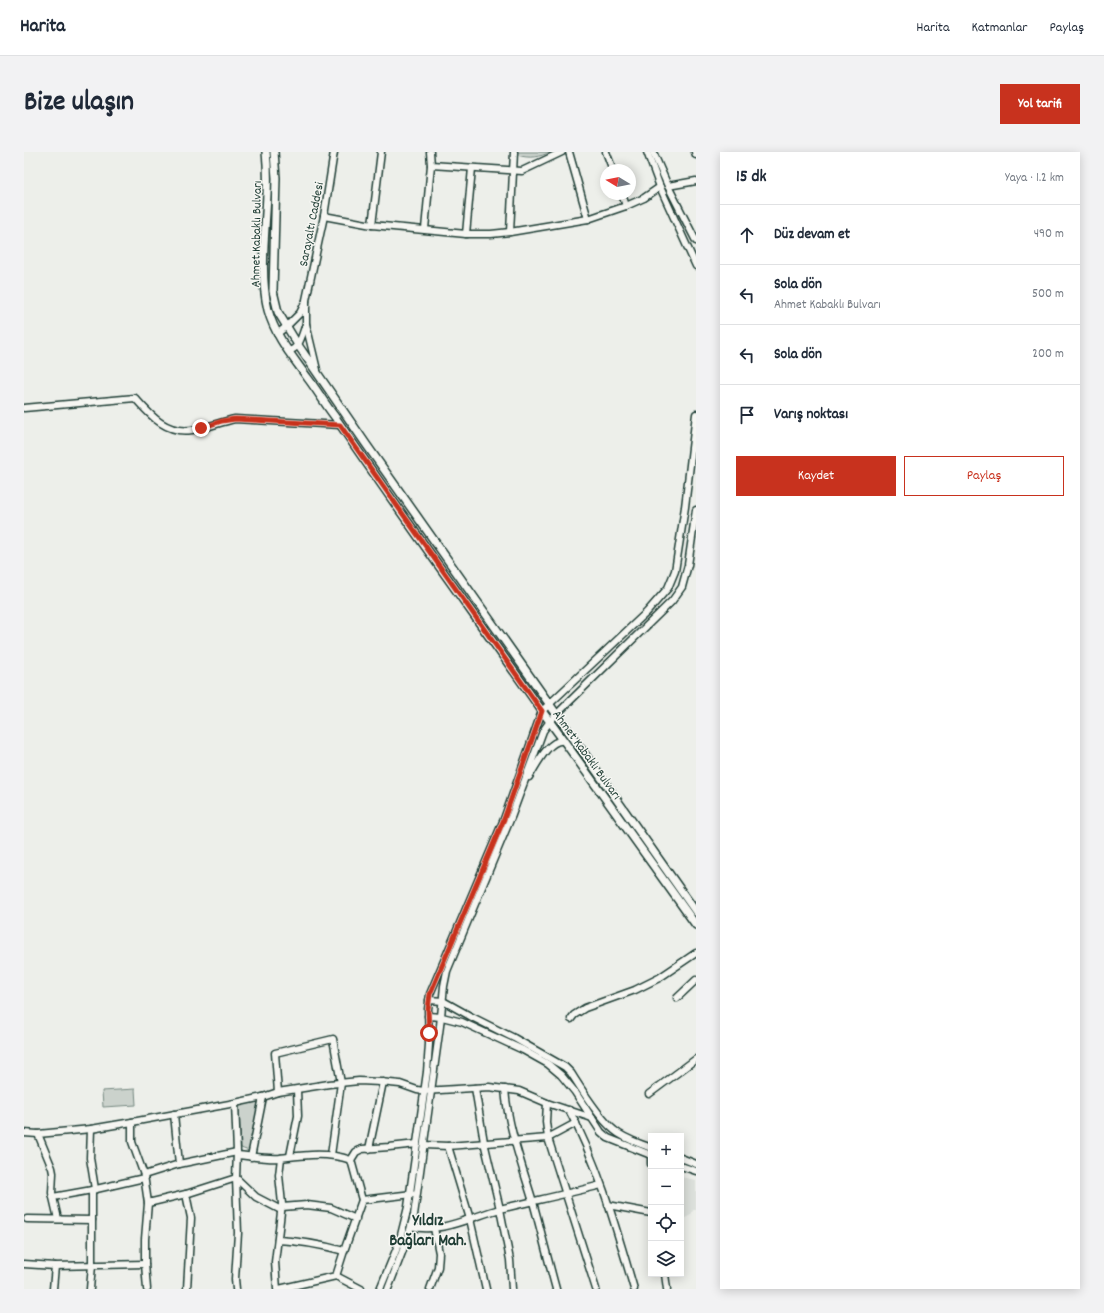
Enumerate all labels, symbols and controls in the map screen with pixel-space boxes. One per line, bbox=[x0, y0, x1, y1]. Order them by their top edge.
text: Harita bbox=[20, 14, 65, 41]
text: Harita bbox=[916, 18, 950, 38]
text: Katmanlar bbox=[972, 18, 1027, 38]
text: Paylaş bbox=[1049, 18, 1084, 38]
text: Bize ulaşın bbox=[24, 84, 134, 124]
button: Yol tarifi bbox=[1000, 84, 1080, 124]
north arrow bbox=[600, 164, 636, 200]
text: 15 dk bbox=[736, 166, 766, 190]
text: Yaya · 1.2 km bbox=[1005, 169, 1064, 188]
street label: Sarayaltı Caddesi bbox=[295, 180, 330, 268]
street label: Ahmet Kabaklı Bulvarı bbox=[247, 181, 268, 288]
icon: ahead bbox=[736, 224, 758, 246]
text: Düz devam et bbox=[774, 224, 850, 246]
text: 490 m bbox=[1034, 225, 1064, 244]
text: Sola dön bbox=[774, 274, 822, 296]
icon: left bbox=[736, 284, 758, 306]
text: 500 m bbox=[1032, 285, 1064, 304]
text: Ahmet Kabaklı Bulvarı bbox=[774, 296, 881, 315]
icon: left bbox=[736, 344, 758, 366]
text: Sola dön bbox=[774, 344, 822, 366]
text: 200 m bbox=[1032, 345, 1064, 364]
icon: arrive bbox=[736, 404, 758, 426]
text: Varış noktası bbox=[774, 404, 848, 426]
route end bbox=[192, 419, 210, 437]
button: Kaydet bbox=[736, 456, 896, 496]
button: Paylaş bbox=[904, 456, 1064, 496]
street label: Ahmet Kabaklı Bulvarı bbox=[547, 707, 625, 804]
route start bbox=[420, 1024, 438, 1042]
map controls bbox=[648, 1133, 684, 1277]
button: + bbox=[648, 1133, 684, 1169]
button: − bbox=[648, 1169, 684, 1205]
button: locate bbox=[648, 1205, 684, 1241]
district label: Yıldız Bağları Mah. bbox=[389, 1210, 467, 1254]
button: layers bbox=[648, 1241, 684, 1277]

